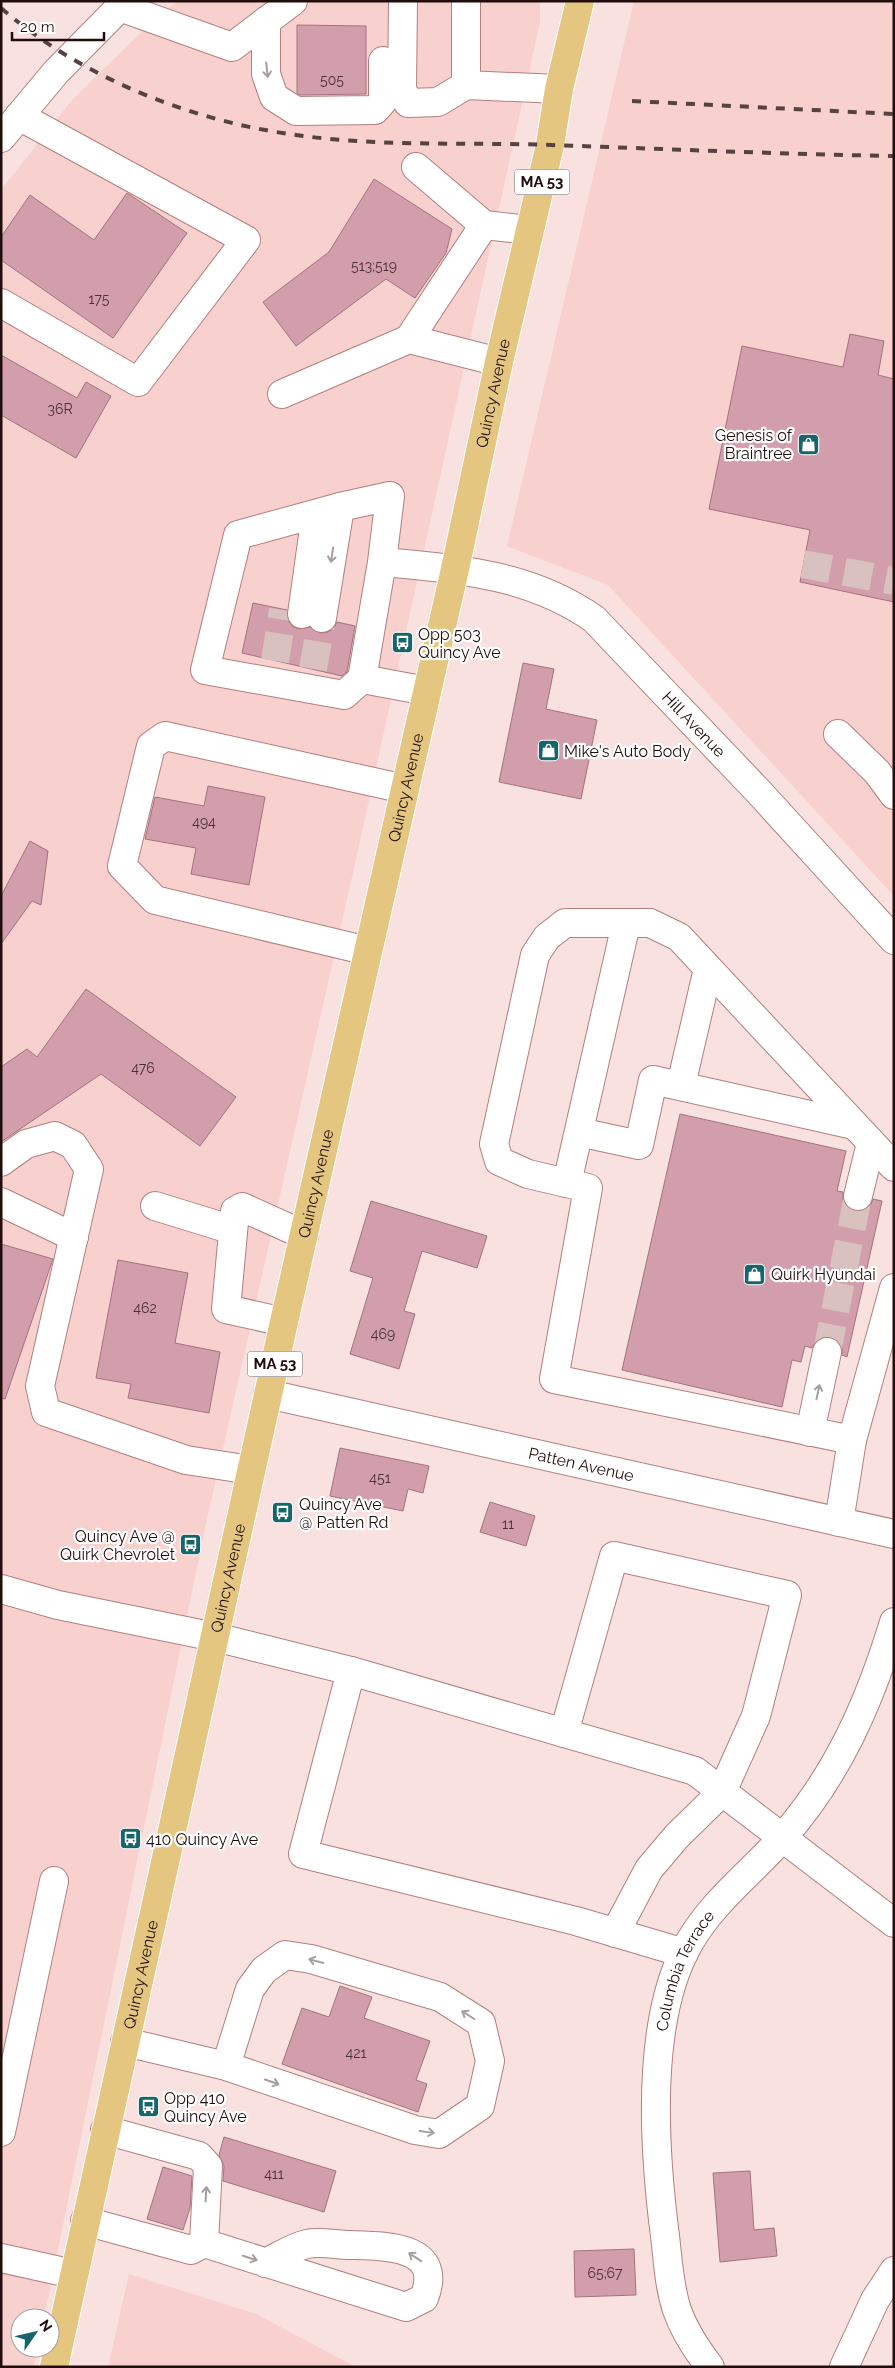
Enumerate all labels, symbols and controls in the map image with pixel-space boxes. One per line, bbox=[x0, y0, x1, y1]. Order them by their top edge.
scale bar bbox=[12, 10, 105, 42]
text: 20 m bbox=[20, 18, 55, 36]
one-way arrow bbox=[262, 62, 272, 78]
house number: 505 bbox=[320, 72, 344, 88]
road number: MA 53 bbox=[514, 170, 570, 194]
house number: 513;519 bbox=[351, 258, 397, 274]
house number: 175 bbox=[89, 291, 110, 307]
street label: Quincy Avenue bbox=[472, 337, 514, 449]
house number: 36R bbox=[47, 401, 73, 417]
place label: Genesis of Braintree bbox=[715, 426, 793, 463]
shop icon: Genesis of Braintree bbox=[796, 432, 820, 456]
one-way arrow bbox=[327, 547, 337, 563]
place label: Opp 503 Quincy Ave bbox=[418, 625, 501, 662]
bus stop icon: Opp 503 Quincy Ave bbox=[390, 631, 414, 655]
street label: Hill Avenue bbox=[659, 687, 730, 761]
street label: Quincy Avenue bbox=[384, 731, 427, 844]
shop icon: Mike's Auto Body bbox=[536, 739, 560, 763]
place label: Mike's Auto Body bbox=[564, 742, 691, 761]
house number: 494 bbox=[192, 814, 216, 830]
house number: 476 bbox=[131, 1060, 155, 1076]
street label: Quincy Avenue bbox=[294, 1127, 337, 1240]
shop icon: Quirk Hyundai bbox=[743, 1262, 767, 1286]
place label: Quirk Hyundai bbox=[771, 1265, 876, 1284]
house number: 462 bbox=[133, 1300, 157, 1316]
house number: 469 bbox=[371, 1326, 395, 1342]
road number: MA 53 bbox=[248, 1352, 302, 1376]
one-way arrow bbox=[814, 1384, 823, 1400]
street label: Patten Avenue bbox=[527, 1443, 636, 1485]
house number: 451 bbox=[369, 1470, 391, 1486]
place label: Quincy Ave @ Patten Rd bbox=[299, 1495, 389, 1532]
bus stop icon: Quincy Ave @ Patten Rd bbox=[271, 1501, 295, 1525]
house number: 11 bbox=[502, 1516, 514, 1532]
street label: Quincy Avenue bbox=[206, 1522, 249, 1634]
place label: Quincy Ave @ Quirk Chevrolet bbox=[60, 1527, 176, 1564]
bus stop icon: Quincy Ave @ Quirk Chevrolet bbox=[179, 1533, 203, 1557]
bus stop icon: 410 Quincy Ave bbox=[118, 1827, 142, 1851]
place label: 410 Quincy Ave bbox=[146, 1830, 258, 1849]
street label: Columbia Terrace bbox=[652, 1906, 718, 2033]
street label: Quincy Avenue bbox=[119, 1918, 162, 2031]
one-way arrow bbox=[309, 1956, 325, 1965]
one-way arrow bbox=[462, 2009, 476, 2019]
house number: 421 bbox=[346, 2045, 366, 2061]
one-way arrow bbox=[264, 2078, 279, 2087]
place label: Opp 410 Quincy Ave bbox=[164, 2089, 247, 2126]
bus stop icon: Opp 410 Quincy Ave bbox=[136, 2095, 160, 2119]
one-way arrow bbox=[418, 2127, 434, 2137]
house number: 411 bbox=[264, 2166, 284, 2182]
one-way arrow bbox=[202, 2187, 211, 2203]
one-way arrow bbox=[408, 2251, 422, 2262]
one-way arrow bbox=[242, 2254, 258, 2263]
house number: 65;67 bbox=[588, 2265, 623, 2281]
north arrow bbox=[10, 2308, 60, 2358]
text: N bbox=[36, 2317, 55, 2335]

